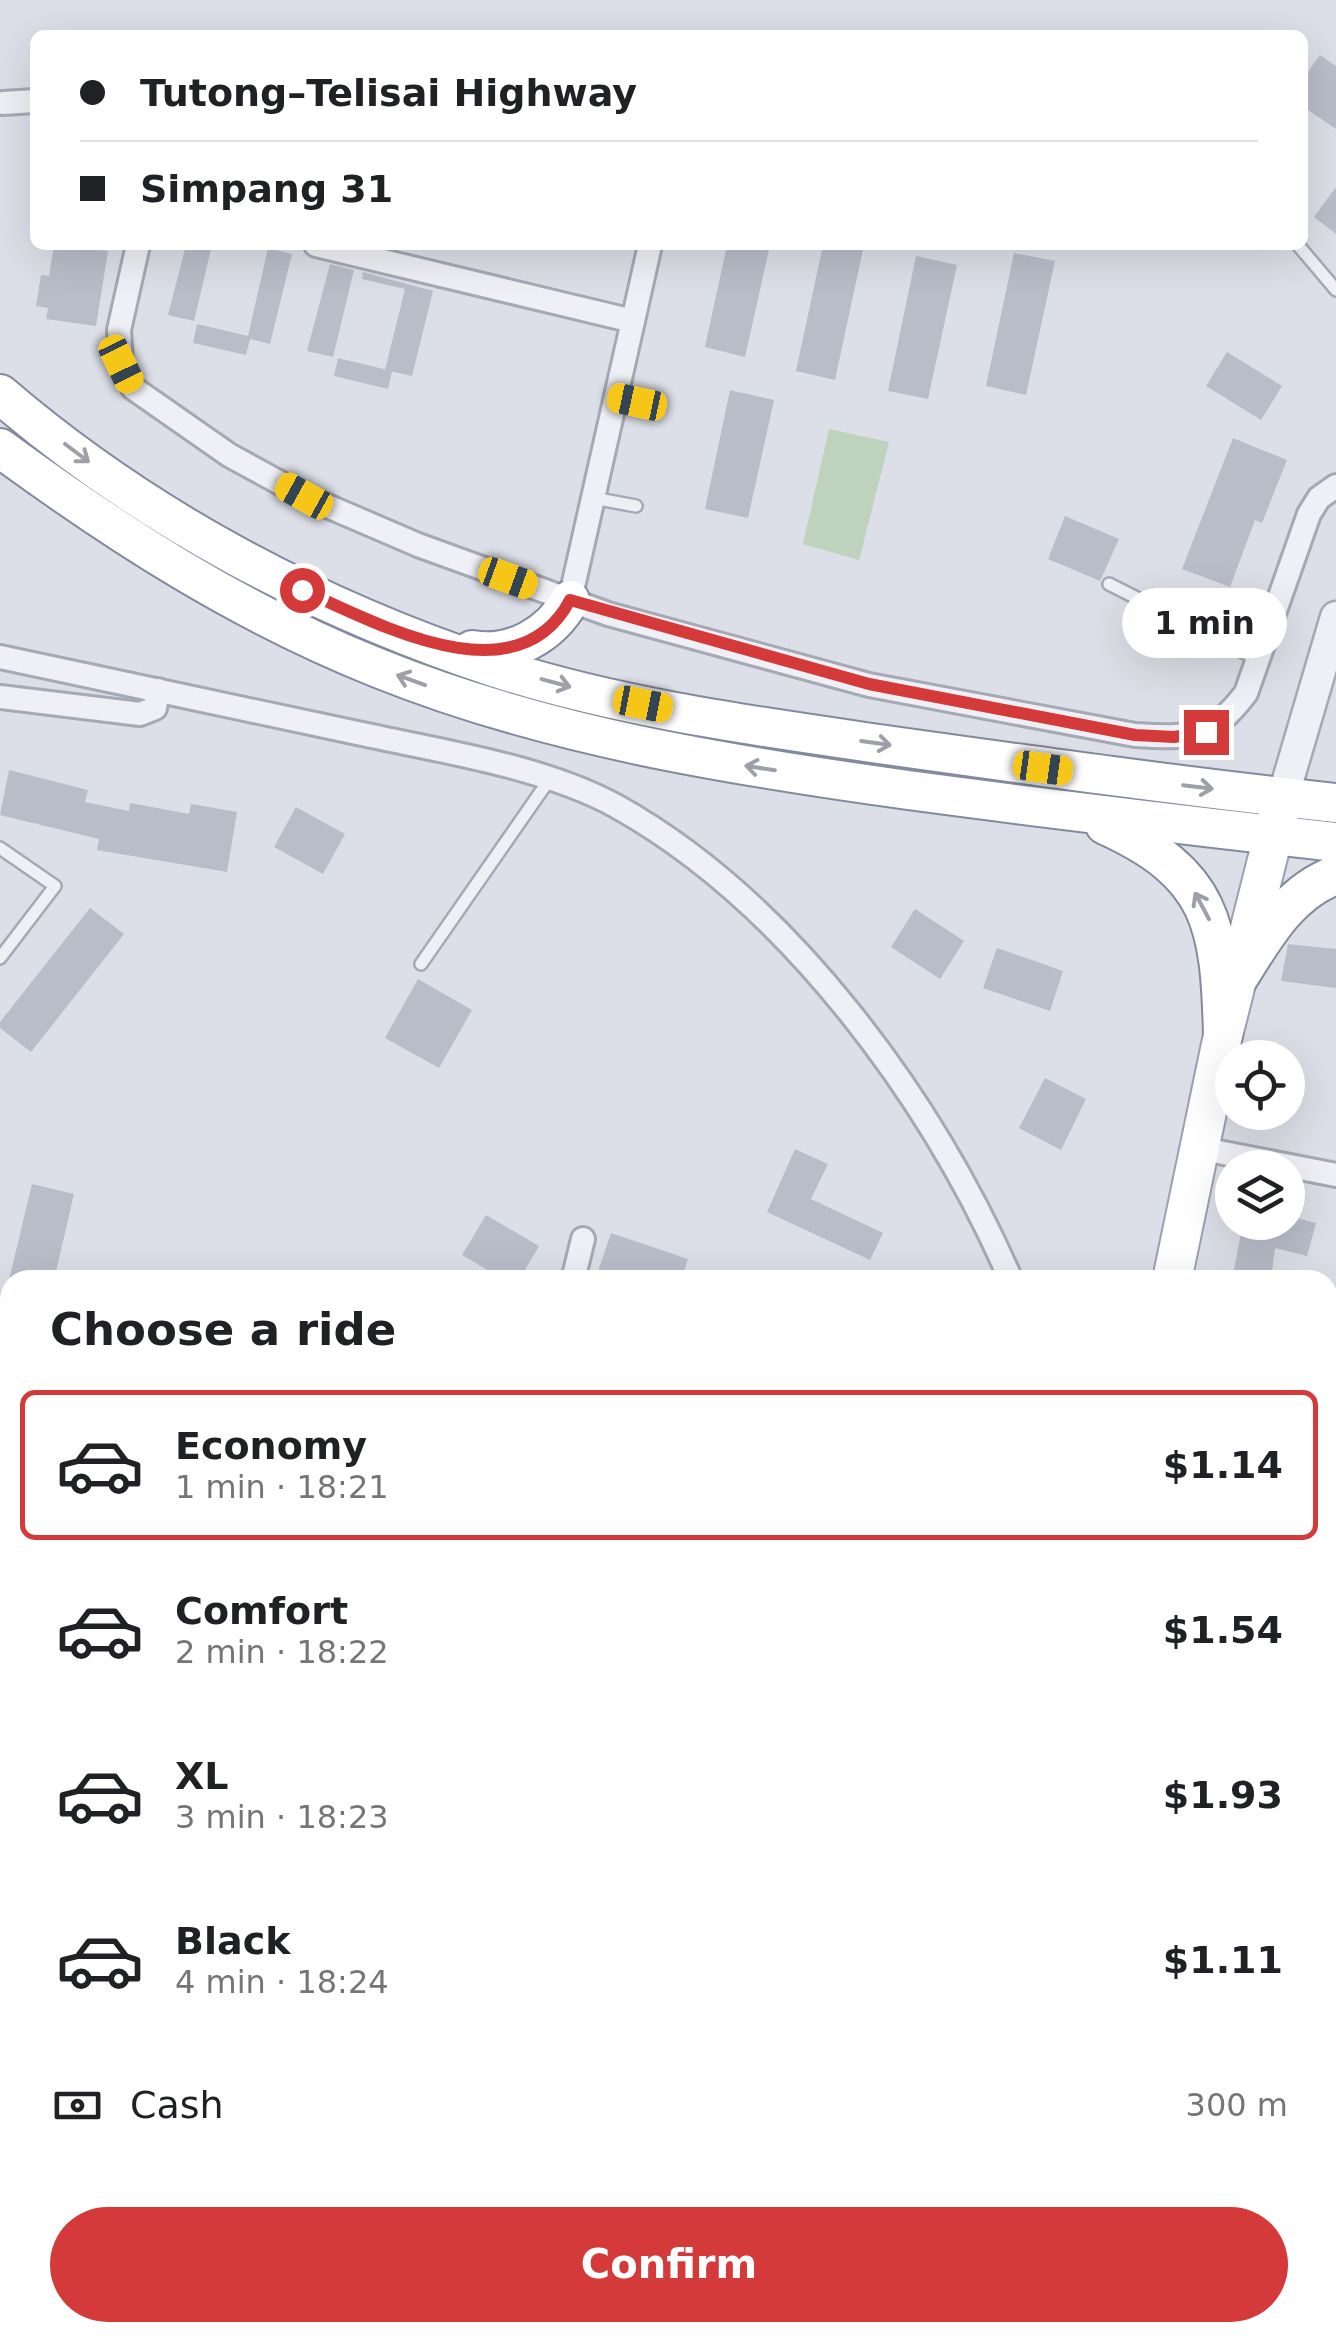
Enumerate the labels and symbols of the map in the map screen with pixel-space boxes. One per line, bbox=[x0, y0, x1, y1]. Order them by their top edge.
car bbox=[94, 330, 148, 398]
car bbox=[605, 381, 669, 423]
one-way arrow bbox=[64, 442, 90, 464]
car bbox=[270, 468, 338, 524]
car bbox=[475, 554, 541, 602]
route start bbox=[280, 568, 325, 613]
callout: 1 min bbox=[1124, 587, 1288, 657]
one-way arrow bbox=[397, 670, 428, 688]
one-way arrow bbox=[540, 675, 571, 694]
car bbox=[611, 684, 675, 724]
route end bbox=[1184, 710, 1229, 755]
one-way arrow bbox=[859, 735, 891, 753]
car bbox=[1011, 749, 1075, 787]
one-way arrow bbox=[744, 759, 777, 777]
one-way arrow bbox=[1181, 778, 1213, 797]
one-way arrow bbox=[1192, 891, 1211, 921]

